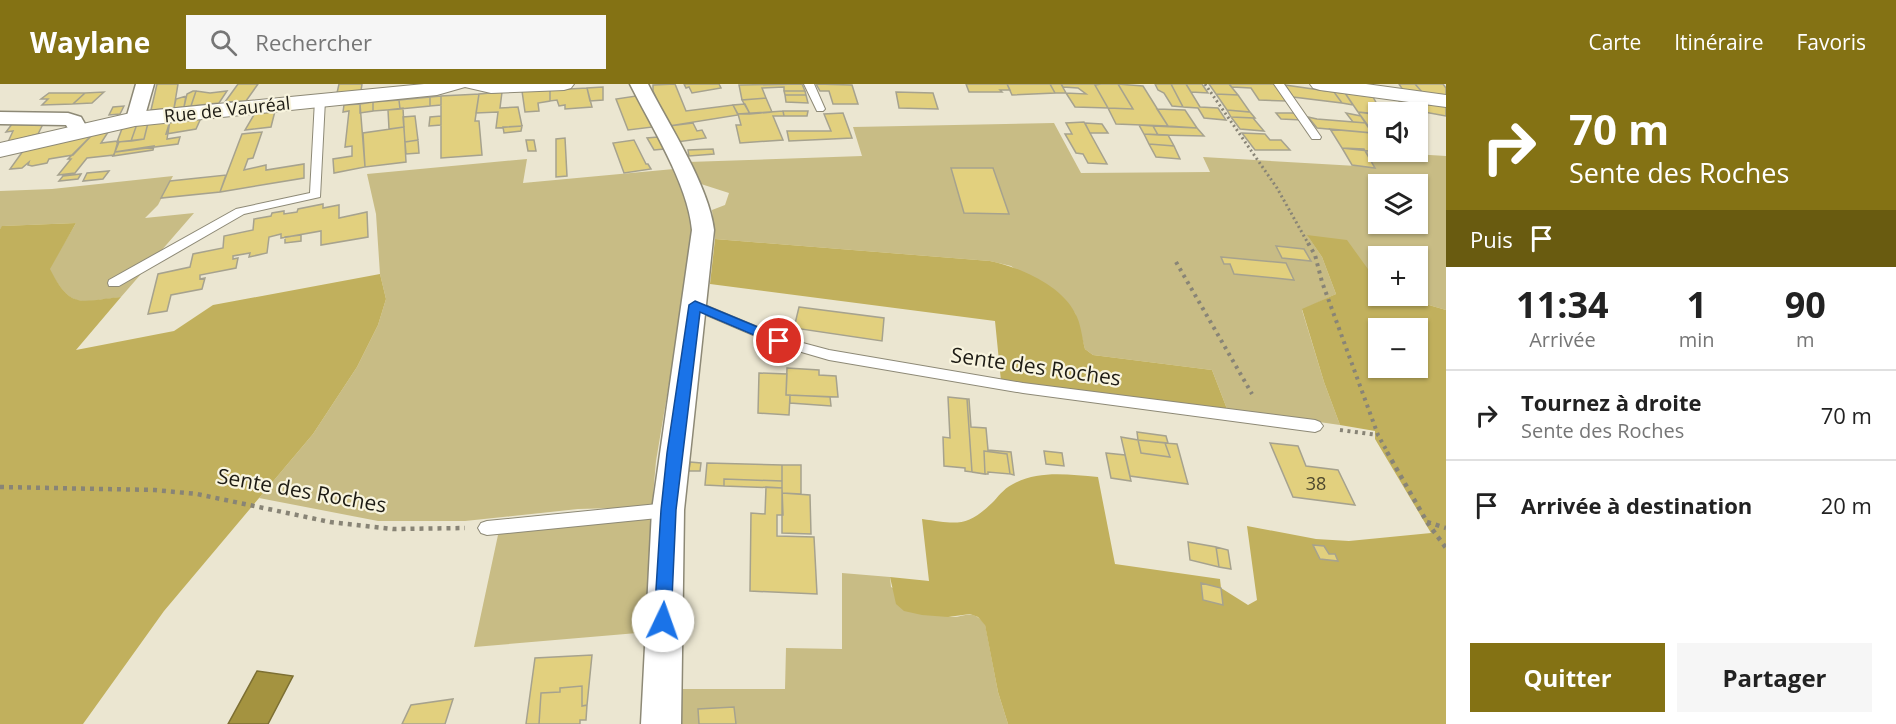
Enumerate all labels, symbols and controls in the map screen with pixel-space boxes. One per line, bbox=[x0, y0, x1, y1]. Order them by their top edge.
search box bbox=[186, 15, 606, 69]
text: Waylane bbox=[30, 23, 150, 61]
icon: search bbox=[207, 26, 240, 59]
text: Rechercher bbox=[255, 27, 372, 57]
text: Carte bbox=[1588, 28, 1641, 56]
text: Itinéraire bbox=[1674, 28, 1763, 56]
text: Favoris bbox=[1796, 28, 1866, 56]
street label: Rue de Vauréal bbox=[163, 90, 291, 128]
text: 70 m bbox=[1569, 100, 1669, 157]
map controls bbox=[1368, 102, 1428, 378]
button: sound bbox=[1368, 102, 1428, 162]
icon: right bbox=[1470, 108, 1548, 186]
text: Sente des Roches bbox=[1569, 154, 1789, 191]
button: layers bbox=[1368, 174, 1428, 234]
icon: arrive bbox=[1525, 222, 1558, 255]
text: Puis bbox=[1470, 224, 1513, 254]
button: + bbox=[1368, 246, 1428, 306]
text: 11:34 bbox=[1516, 280, 1609, 329]
text: 1 bbox=[1686, 280, 1707, 329]
text: 90 bbox=[1785, 280, 1826, 329]
pin bbox=[753, 315, 804, 366]
button: − bbox=[1368, 318, 1428, 378]
icon: arrive bbox=[762, 324, 795, 357]
text: Arrivée bbox=[1529, 326, 1596, 353]
text: min bbox=[1679, 326, 1715, 353]
text: m bbox=[1796, 326, 1815, 353]
street label: Sente des Roches bbox=[949, 340, 1123, 392]
text: Tournez à droite bbox=[1521, 387, 1702, 417]
icon: right bbox=[1470, 399, 1503, 432]
text: 70 m bbox=[1821, 400, 1872, 430]
text: Sente des Roches bbox=[1521, 417, 1684, 444]
street label: Sente des Roches bbox=[215, 461, 389, 519]
house number: 38 bbox=[1306, 471, 1326, 495]
icon: arrive bbox=[1470, 489, 1503, 522]
text: Arrivée à destination bbox=[1521, 490, 1752, 520]
text: 20 m bbox=[1821, 490, 1872, 520]
position arrow bbox=[631, 589, 695, 653]
button: Quitter bbox=[1470, 643, 1665, 712]
button: Partager bbox=[1677, 643, 1872, 712]

